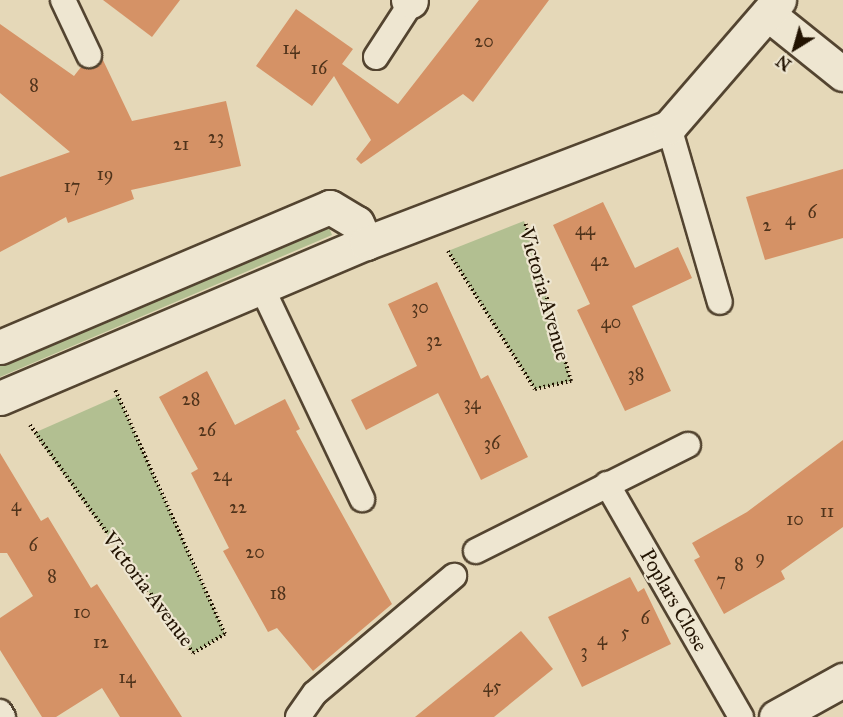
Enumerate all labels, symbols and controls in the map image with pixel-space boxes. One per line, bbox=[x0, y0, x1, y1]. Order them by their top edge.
north arrow bbox=[765, 18, 825, 78]
house number: 20 bbox=[474, 30, 494, 52]
house number: 14 bbox=[282, 37, 300, 59]
text: N bbox=[773, 51, 795, 74]
house number: 16 bbox=[311, 57, 327, 79]
house number: 8 bbox=[29, 74, 39, 96]
house number: 23 bbox=[208, 126, 224, 148]
house number: 21 bbox=[173, 133, 189, 155]
house number: 19 bbox=[97, 163, 113, 185]
house number: 17 bbox=[64, 175, 80, 197]
house number: 6 bbox=[807, 201, 817, 223]
house number: 4 bbox=[785, 208, 795, 230]
house number: 2 bbox=[763, 214, 771, 236]
house number: 44 bbox=[575, 218, 595, 240]
street label: Victoria Avenue bbox=[514, 225, 576, 363]
house number: 42 bbox=[591, 249, 609, 271]
house number: 30 bbox=[411, 296, 429, 318]
house number: 40 bbox=[601, 311, 621, 333]
house number: 32 bbox=[426, 329, 442, 351]
house number: 38 bbox=[628, 363, 644, 385]
house number: 28 bbox=[182, 388, 200, 410]
house number: 34 bbox=[463, 392, 481, 414]
house number: 26 bbox=[198, 419, 216, 441]
house number: 36 bbox=[484, 432, 500, 454]
house number: 24 bbox=[213, 464, 231, 486]
house number: 4 bbox=[11, 494, 21, 516]
house number: 22 bbox=[229, 496, 247, 518]
house number: 11 bbox=[820, 500, 834, 522]
house number: 10 bbox=[786, 508, 804, 530]
street label: Victoria Avenue bbox=[97, 527, 199, 651]
house number: 6 bbox=[28, 534, 38, 556]
house number: 20 bbox=[245, 541, 265, 563]
street label: Poplars Close bbox=[635, 544, 713, 656]
house number: 9 bbox=[755, 546, 765, 568]
house number: 8 bbox=[734, 553, 744, 575]
house number: 8 bbox=[47, 565, 57, 587]
house number: 7 bbox=[716, 569, 726, 591]
house number: 18 bbox=[270, 582, 286, 604]
house number: 10 bbox=[73, 601, 91, 623]
house number: 6 bbox=[640, 607, 650, 629]
house number: 5 bbox=[621, 621, 629, 643]
house number: 4 bbox=[597, 628, 607, 650]
house number: 12 bbox=[93, 631, 109, 653]
house number: 3 bbox=[580, 640, 588, 662]
house number: 14 bbox=[118, 666, 136, 688]
house number: 45 bbox=[483, 675, 501, 697]

